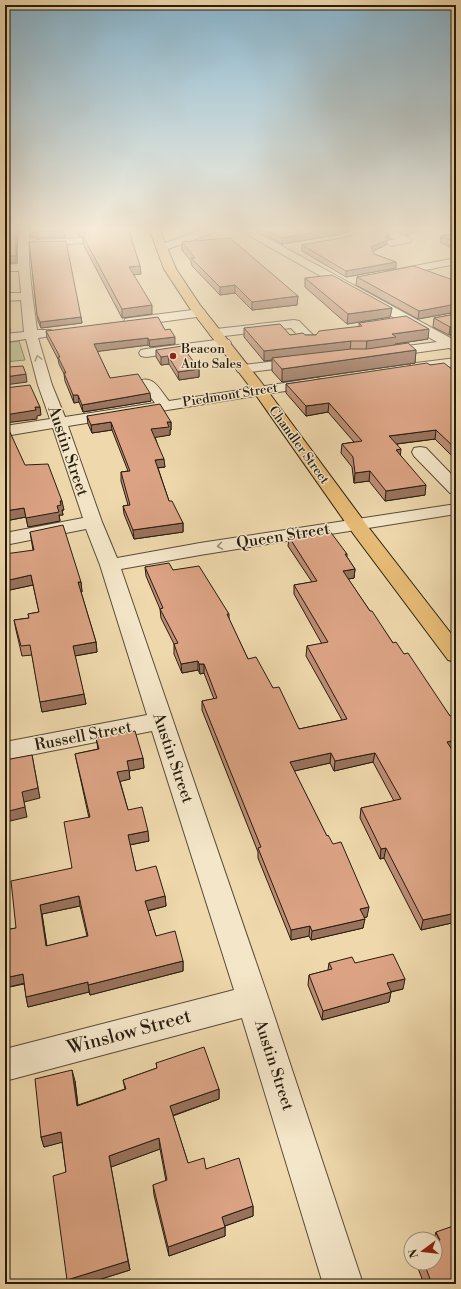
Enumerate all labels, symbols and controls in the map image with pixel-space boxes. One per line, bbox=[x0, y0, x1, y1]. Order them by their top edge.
place label: Beacon Auto Sales bbox=[180, 341, 242, 372]
marker: Beacon Auto Sales bbox=[168, 351, 178, 361]
one-way arrow bbox=[34, 355, 43, 362]
street label: Piedmont Street bbox=[181, 380, 279, 410]
street label: Austin Street bbox=[43, 402, 93, 499]
street label: Chandler Street bbox=[265, 403, 333, 487]
street label: Queen Street bbox=[235, 519, 331, 553]
one-way arrow bbox=[217, 541, 223, 550]
street label: Austin Street bbox=[148, 709, 198, 806]
street label: Russell Street bbox=[33, 717, 134, 755]
street label: Winslow Street bbox=[64, 1004, 194, 1060]
street label: Austin Street bbox=[250, 1016, 298, 1113]
north arrow bbox=[403, 1231, 443, 1271]
text: N bbox=[406, 1247, 422, 1259]

